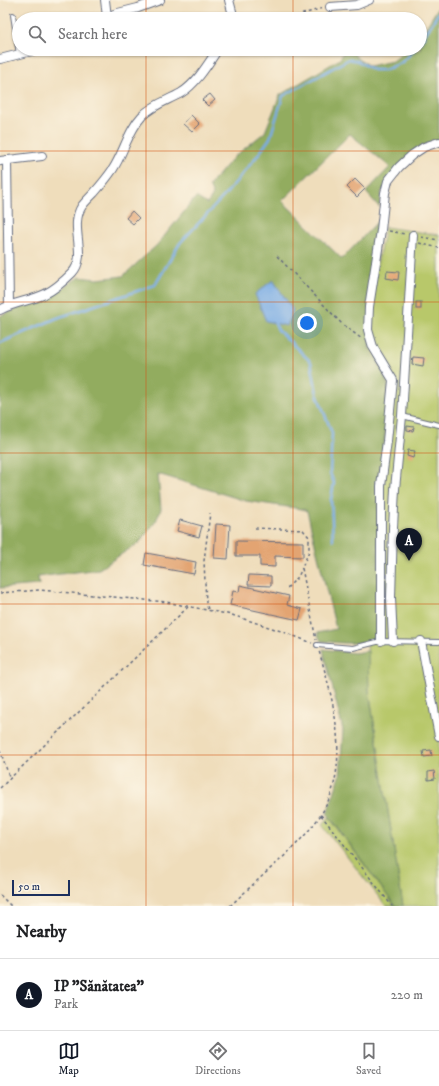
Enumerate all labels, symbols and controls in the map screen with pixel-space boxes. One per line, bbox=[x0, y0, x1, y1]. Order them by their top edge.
search box bbox=[12, 12, 427, 56]
icon: search bbox=[26, 23, 48, 45]
text: Search here bbox=[58, 25, 127, 44]
your location bbox=[297, 313, 317, 333]
pin: A bbox=[396, 528, 422, 561]
scale bar bbox=[12, 878, 70, 897]
text: 50 m bbox=[18, 880, 40, 894]
text: Nearby bbox=[16, 921, 66, 943]
text: IP "Sănătatea" bbox=[54, 977, 144, 996]
text: A bbox=[25, 987, 33, 1003]
text: 220 m bbox=[391, 987, 423, 1003]
text: Park bbox=[54, 996, 78, 1012]
tab: Map bbox=[58, 1040, 80, 1078]
tab: Directions bbox=[195, 1040, 241, 1078]
tab: Saved bbox=[356, 1040, 381, 1078]

